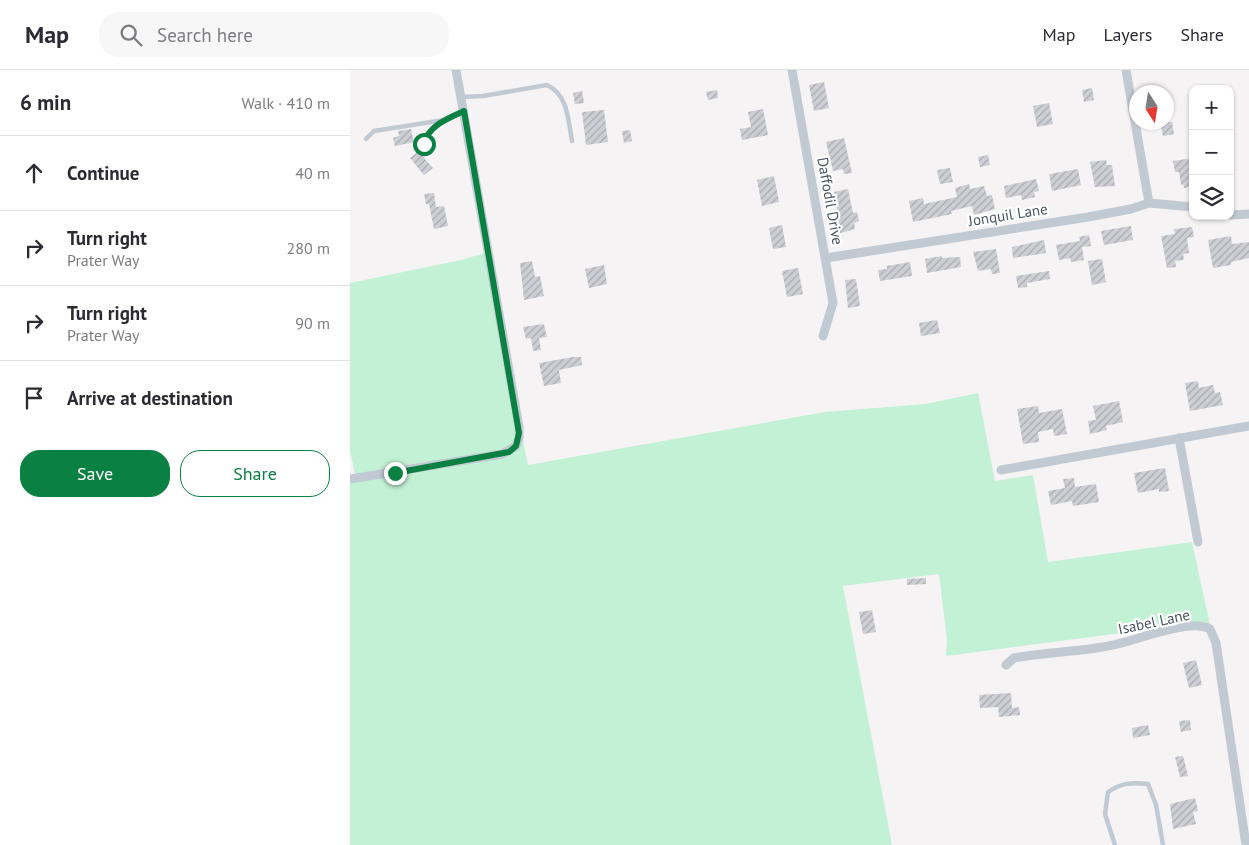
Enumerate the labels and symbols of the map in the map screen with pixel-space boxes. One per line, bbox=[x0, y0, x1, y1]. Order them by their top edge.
north arrow bbox=[1129, 85, 1174, 130]
route start bbox=[413, 133, 436, 156]
street label: Daffodil Drive bbox=[813, 156, 848, 246]
street label: Jonquil Lane bbox=[966, 199, 1049, 230]
route end bbox=[384, 462, 407, 485]
street label: Isabel Lane bbox=[1116, 605, 1192, 638]

